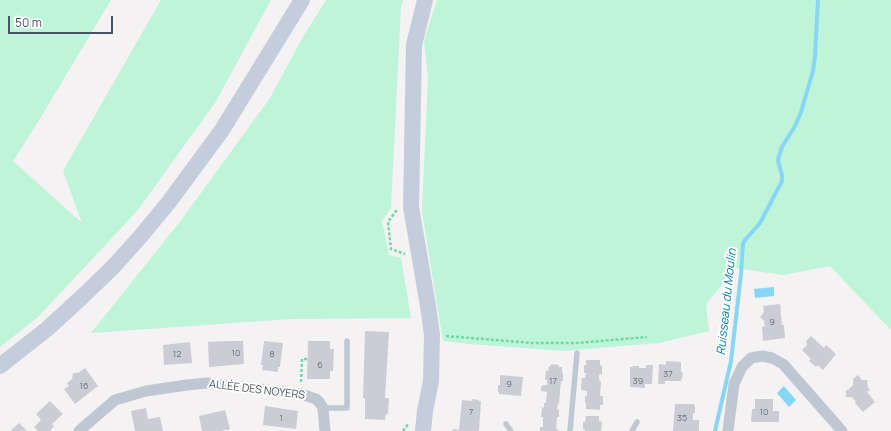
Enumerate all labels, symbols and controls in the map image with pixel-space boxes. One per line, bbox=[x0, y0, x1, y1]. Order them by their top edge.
scale bar bbox=[10, 8, 115, 34]
text: 50 m bbox=[15, 14, 42, 31]
water label: Ruisseau du Moulin bbox=[714, 248, 740, 356]
house number: 9 bbox=[769, 317, 775, 327]
house number: 10 bbox=[232, 348, 240, 358]
house number: 12 bbox=[173, 349, 181, 359]
house number: 8 bbox=[269, 349, 275, 359]
house number: 6 bbox=[317, 360, 323, 370]
house number: 37 bbox=[663, 369, 673, 379]
house number: 17 bbox=[549, 376, 557, 386]
house number: 39 bbox=[633, 376, 643, 386]
street label: ALLÉE DES NOYERS bbox=[208, 378, 306, 402]
house number: 9 bbox=[506, 379, 512, 389]
house number: 16 bbox=[79, 381, 89, 391]
house number: 7 bbox=[469, 407, 473, 417]
house number: 10 bbox=[760, 407, 768, 417]
house number: 1 bbox=[279, 413, 283, 423]
house number: 35 bbox=[677, 413, 687, 423]

